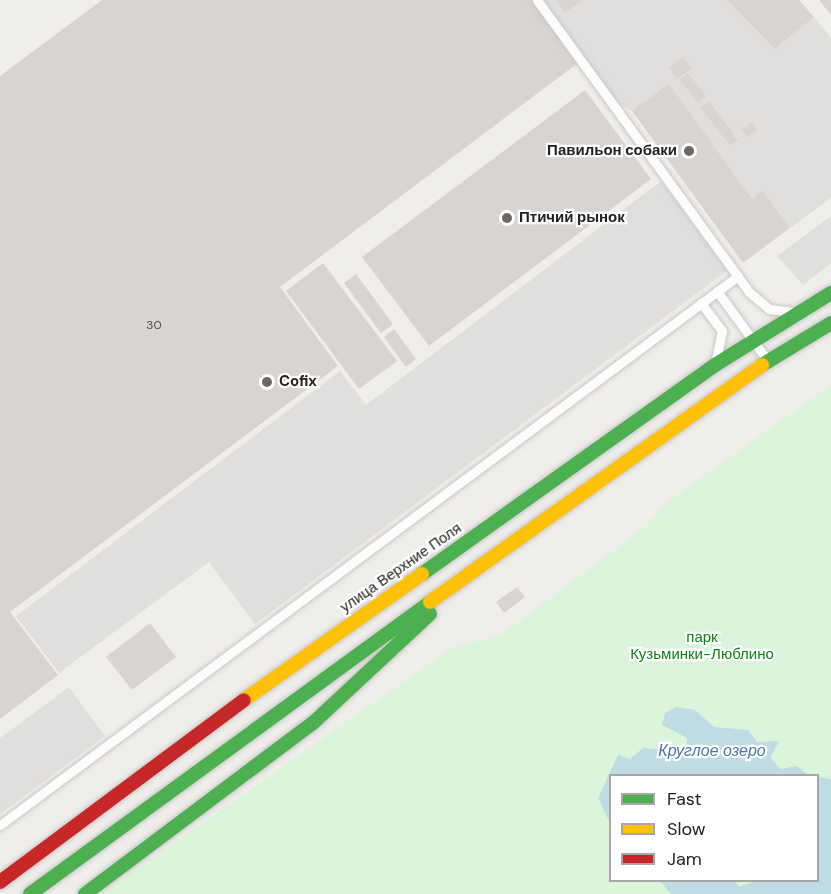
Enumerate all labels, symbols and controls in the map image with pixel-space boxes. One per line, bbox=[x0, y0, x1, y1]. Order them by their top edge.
place label: Павильон собаки bbox=[547, 142, 677, 160]
marker: Павильон собаки bbox=[682, 144, 696, 158]
place label: Птичий рынок bbox=[519, 209, 625, 227]
marker: Птичий рынок bbox=[500, 211, 514, 225]
house number: 30 bbox=[146, 319, 162, 333]
place label: Cofix bbox=[279, 373, 317, 391]
marker: Cofix bbox=[260, 375, 274, 389]
street label: улица Верхние Поля bbox=[337, 519, 465, 617]
park label: парк Кузьминки-Люблино bbox=[630, 628, 774, 663]
water label: Круглое озеро bbox=[658, 741, 766, 761]
legend bbox=[609, 774, 819, 882]
text: Fast bbox=[667, 787, 702, 811]
text: Slow bbox=[667, 817, 706, 841]
text: Jam bbox=[667, 847, 702, 871]

